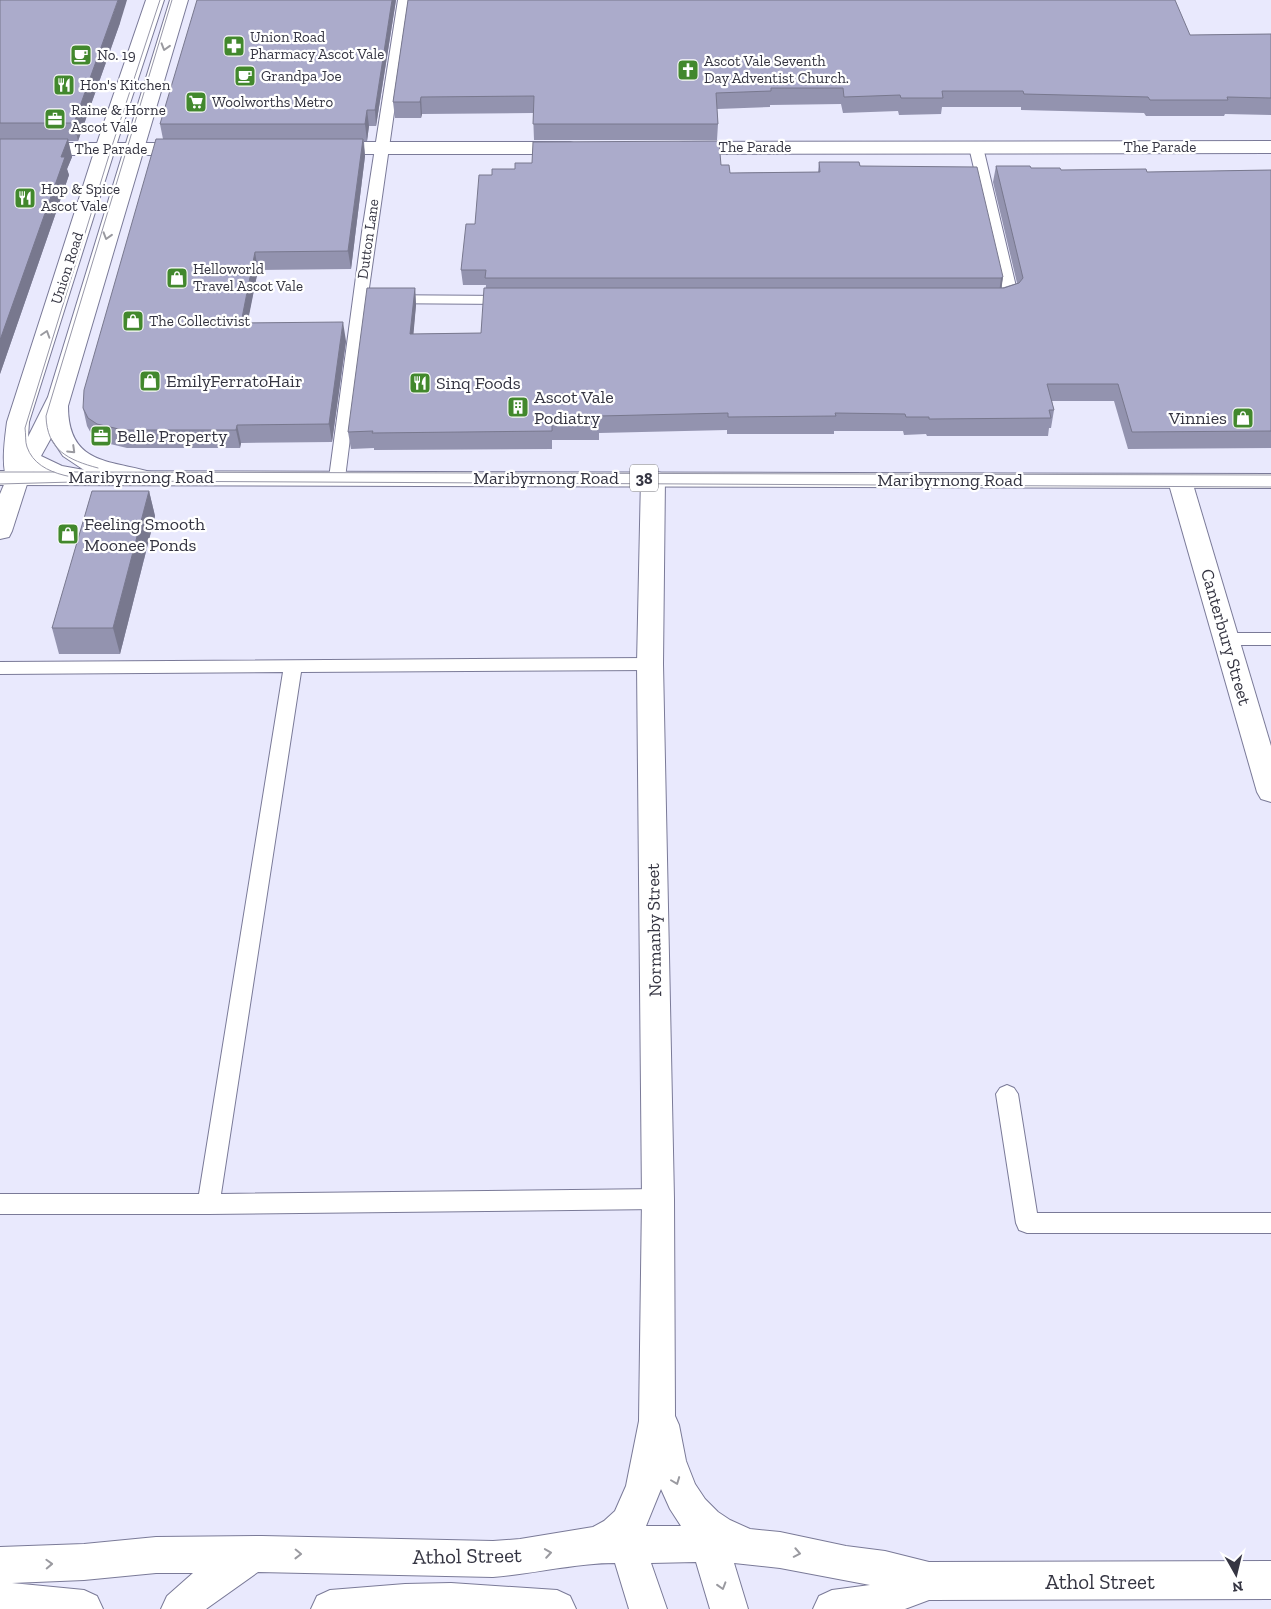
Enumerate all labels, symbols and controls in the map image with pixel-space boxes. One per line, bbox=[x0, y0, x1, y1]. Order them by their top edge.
place label: Union Road Pharmacy Ascot Vale bbox=[250, 28, 384, 63]
pharmacy icon: Union Road Pharmacy Ascot Vale bbox=[222, 34, 246, 58]
one-way arrow bbox=[160, 42, 170, 50]
cafe icon: No. 19 bbox=[69, 43, 93, 67]
place label: No. 19 bbox=[97, 46, 136, 64]
place label: Ascot Vale Seventh Day Adventist Church. bbox=[704, 52, 849, 87]
church icon: Ascot Vale Seventh Day Adventist Church. bbox=[676, 58, 700, 82]
cafe icon: Grandpa Joe bbox=[233, 64, 257, 88]
place label: Grandpa Joe bbox=[261, 67, 342, 85]
restaurant icon: Hon's Kitchen bbox=[52, 73, 76, 97]
place label: Hon's Kitchen bbox=[80, 76, 171, 94]
supermarket icon: Woolworths Metro bbox=[184, 90, 208, 114]
place label: Woolworths Metro bbox=[212, 93, 334, 111]
place label: Raine & Horne Ascot Vale bbox=[71, 101, 166, 136]
office icon: Raine & Horne Ascot Vale bbox=[43, 107, 67, 131]
street label: The Parade bbox=[719, 138, 791, 156]
street label: The Parade bbox=[1124, 138, 1196, 156]
street label: The Parade bbox=[75, 140, 147, 158]
place label: Hop & Spice Ascot Vale bbox=[41, 180, 120, 215]
restaurant icon: Hop & Spice Ascot Vale bbox=[13, 186, 37, 210]
street label: Dutton Lane bbox=[353, 198, 383, 280]
street label: Union Road bbox=[47, 229, 87, 307]
one-way arrow bbox=[103, 231, 113, 239]
place label: Helloworld Travel Ascot Vale bbox=[193, 260, 303, 295]
shop icon: Helloworld Travel Ascot Vale bbox=[165, 266, 189, 290]
shop icon: The Collectivist bbox=[121, 309, 145, 333]
place label: The Collectivist bbox=[149, 312, 250, 330]
one-way arrow bbox=[40, 330, 50, 339]
shop icon: EmilyFerratoHair bbox=[138, 369, 162, 393]
place label: EmilyFerratoHair bbox=[166, 370, 302, 392]
restaurant icon: Sinq Foods bbox=[408, 371, 432, 395]
place label: Sinq Foods bbox=[436, 372, 521, 394]
place label: Ascot Vale Podiatry bbox=[534, 386, 614, 429]
building icon: Ascot Vale Podiatry bbox=[506, 395, 530, 419]
shop icon: Vinnies bbox=[1231, 406, 1255, 430]
place label: Vinnies bbox=[1168, 407, 1227, 429]
office icon: Belle Property bbox=[89, 424, 113, 448]
place label: Belle Property bbox=[117, 425, 228, 447]
one-way arrow bbox=[66, 444, 75, 453]
road number: 38 bbox=[630, 464, 658, 492]
street label: Maribyrnong Road bbox=[68, 466, 214, 488]
street label: Maribyrnong Road bbox=[473, 467, 619, 489]
street label: Maribyrnong Road bbox=[877, 469, 1023, 491]
place label: Feeling Smooth Moonee Ponds bbox=[84, 513, 205, 556]
shop icon: Feeling Smooth Moonee Ponds bbox=[56, 522, 80, 546]
street label: Canterbury Street bbox=[1196, 566, 1256, 708]
street label: Normanby Street bbox=[642, 863, 666, 997]
one-way arrow bbox=[670, 1476, 680, 1484]
street label: Athol Street bbox=[412, 1542, 522, 1569]
one-way arrow bbox=[792, 1547, 801, 1558]
one-way arrow bbox=[544, 1548, 552, 1558]
one-way arrow bbox=[295, 1549, 303, 1560]
north arrow bbox=[1211, 1549, 1261, 1599]
one-way arrow bbox=[45, 1558, 53, 1569]
street label: Athol Street bbox=[1045, 1569, 1155, 1594]
text: N bbox=[1231, 1577, 1244, 1596]
one-way arrow bbox=[716, 1581, 726, 1590]

